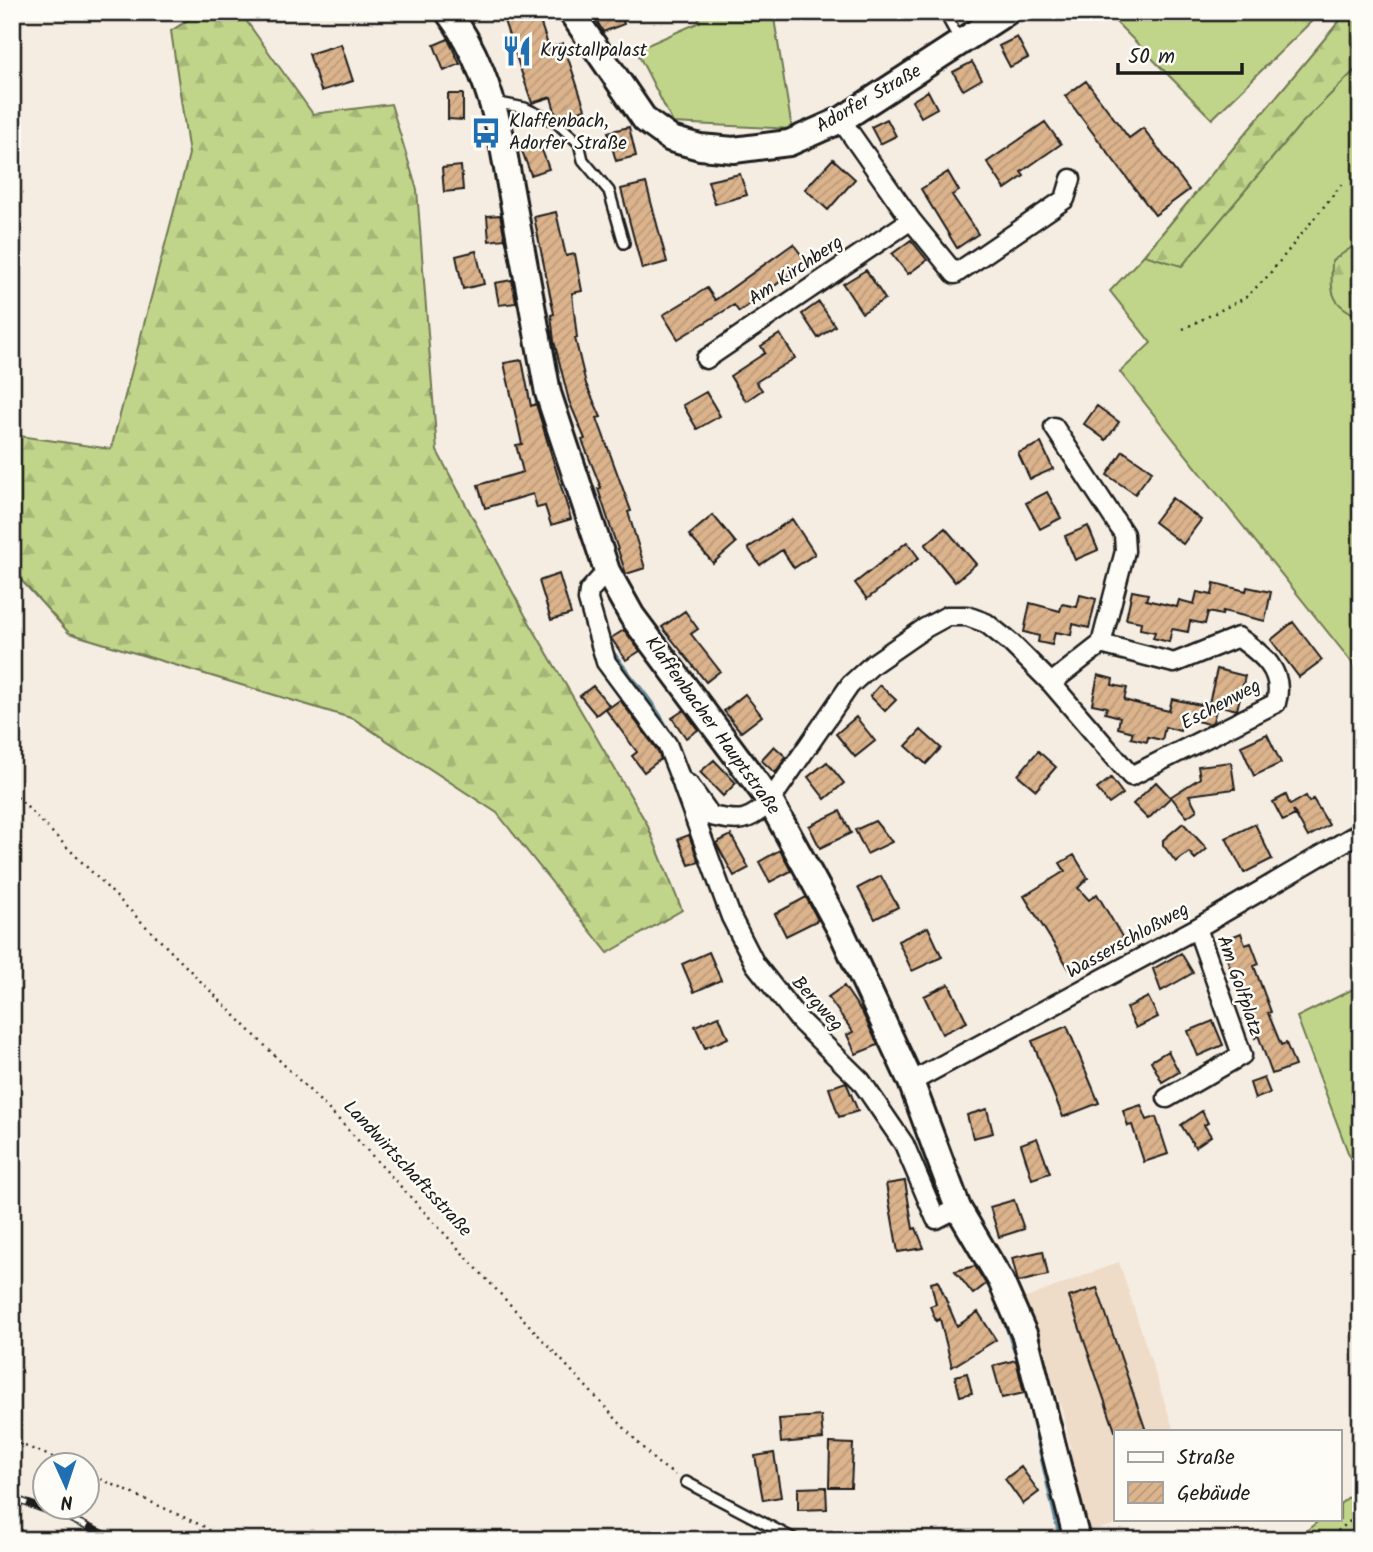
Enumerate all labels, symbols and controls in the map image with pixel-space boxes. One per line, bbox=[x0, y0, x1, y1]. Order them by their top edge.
scale bar bbox=[1118, 32, 1242, 76]
restaurant icon: Krystallpalast bbox=[500, 34, 534, 68]
place label: Krystallpalast bbox=[540, 36, 648, 66]
text: 50 m bbox=[1128, 41, 1175, 74]
street label: Adorfer Straße bbox=[810, 56, 928, 141]
place label: Klaffenbach, Adorfer Straße bbox=[509, 107, 627, 159]
bus stop icon: Klaffenbach, Adorfer Straße bbox=[469, 116, 503, 150]
street label: Am Kirchberg bbox=[743, 228, 849, 314]
street label: Klaffenbacher Hauptstraße bbox=[637, 630, 788, 822]
street label: Eschenweg bbox=[1176, 671, 1266, 739]
street label: Wasserschloßweg bbox=[1061, 895, 1195, 987]
street label: Am Golfplatz bbox=[1208, 932, 1270, 1040]
street label: Bergweg bbox=[784, 969, 850, 1039]
street label: Landwirtschaftsstraße bbox=[335, 1094, 479, 1245]
legend bbox=[1114, 1430, 1342, 1520]
text: Straße bbox=[1177, 1442, 1235, 1475]
north arrow bbox=[32, 1450, 102, 1520]
text: Gebäude bbox=[1177, 1478, 1251, 1511]
text: N bbox=[60, 1486, 74, 1516]

